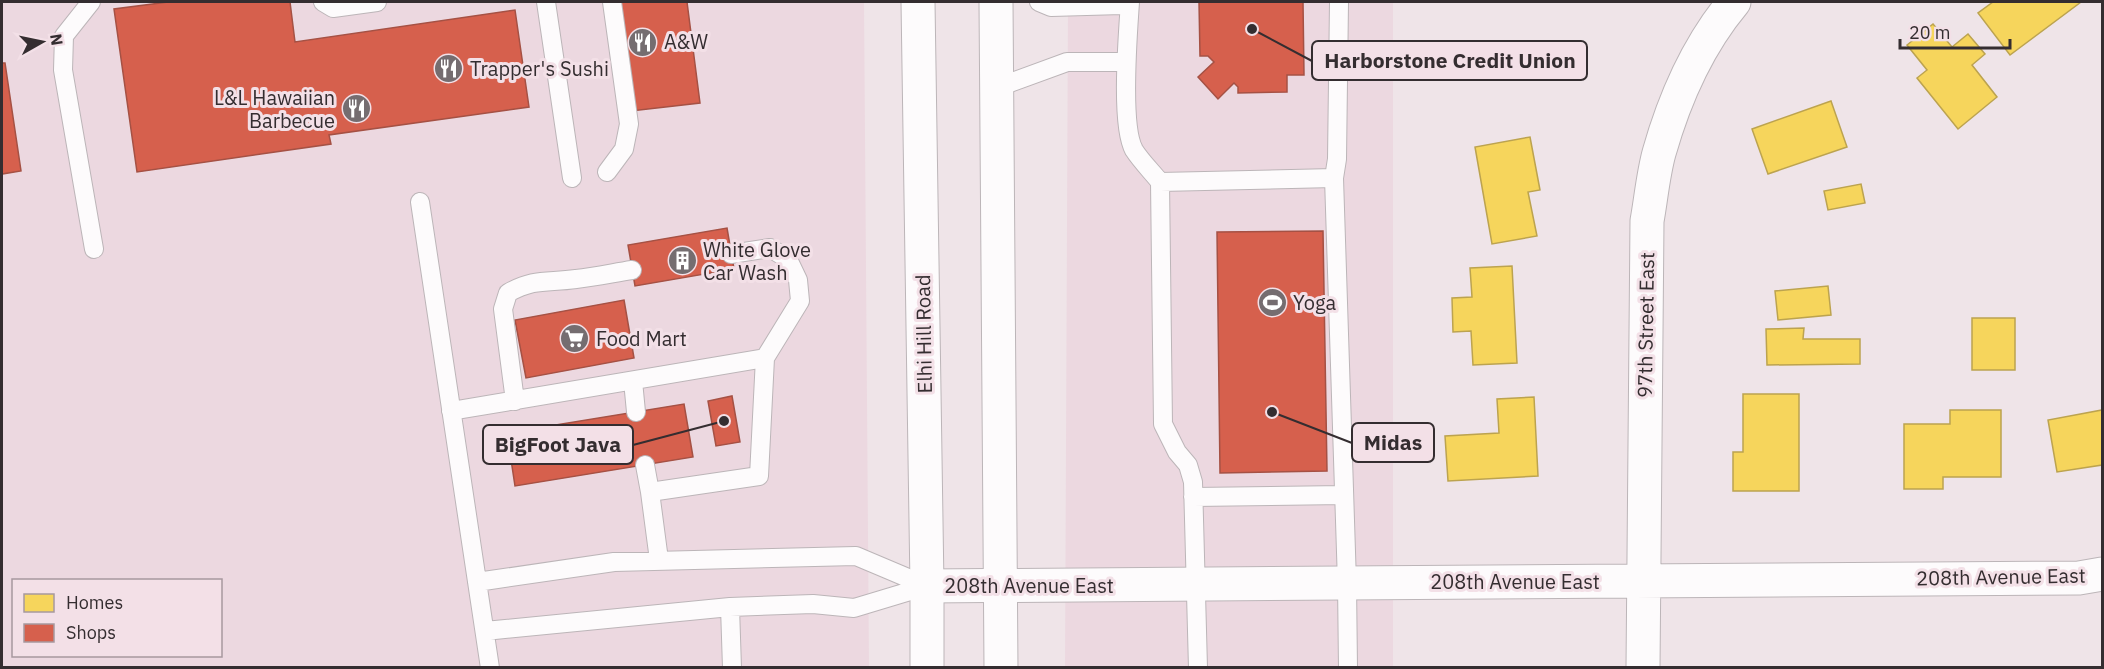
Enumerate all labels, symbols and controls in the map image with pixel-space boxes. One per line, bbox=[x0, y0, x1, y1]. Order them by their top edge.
north arrow bbox=[12, 12, 72, 72]
scale bar bbox=[1900, 12, 2010, 50]
text: 20 m bbox=[1909, 21, 1951, 44]
restaurant icon: A&W bbox=[627, 26, 659, 58]
place label: A&W bbox=[664, 28, 708, 55]
text: N bbox=[46, 32, 68, 47]
callout: Harborstone Credit Union bbox=[1312, 41, 1587, 80]
text: Harborstone Credit Union bbox=[1324, 46, 1576, 74]
restaurant icon: Trapper's Sushi bbox=[433, 53, 465, 85]
place label: Trapper's Sushi bbox=[470, 55, 609, 82]
place label: L&L Hawaiian Barbecue bbox=[214, 84, 335, 134]
restaurant icon: L&L Hawaiian Barbecue bbox=[340, 93, 372, 125]
place label: White Glove Car Wash bbox=[703, 236, 811, 286]
building icon: White Glove Car Wash bbox=[666, 245, 698, 277]
street label: 97th Street East bbox=[1631, 252, 1660, 398]
street label: Elhi Hill Road bbox=[909, 274, 938, 394]
sports icon: Yoga bbox=[1256, 287, 1288, 319]
place label: Yoga bbox=[1293, 289, 1337, 316]
supermarket icon: Food Mart bbox=[559, 323, 591, 355]
place label: Food Mart bbox=[596, 325, 687, 352]
callout: Midas bbox=[1352, 423, 1434, 462]
callout: BigFoot Java bbox=[483, 425, 633, 464]
text: Midas bbox=[1364, 428, 1422, 456]
text: BigFoot Java bbox=[495, 430, 621, 458]
street label: 208th Avenue East bbox=[1916, 562, 2086, 591]
street label: 208th Avenue East bbox=[1430, 568, 1600, 595]
street label: 208th Avenue East bbox=[944, 572, 1114, 599]
legend bbox=[12, 579, 222, 657]
text: Homes bbox=[66, 591, 123, 614]
text: Shops bbox=[66, 621, 116, 644]

